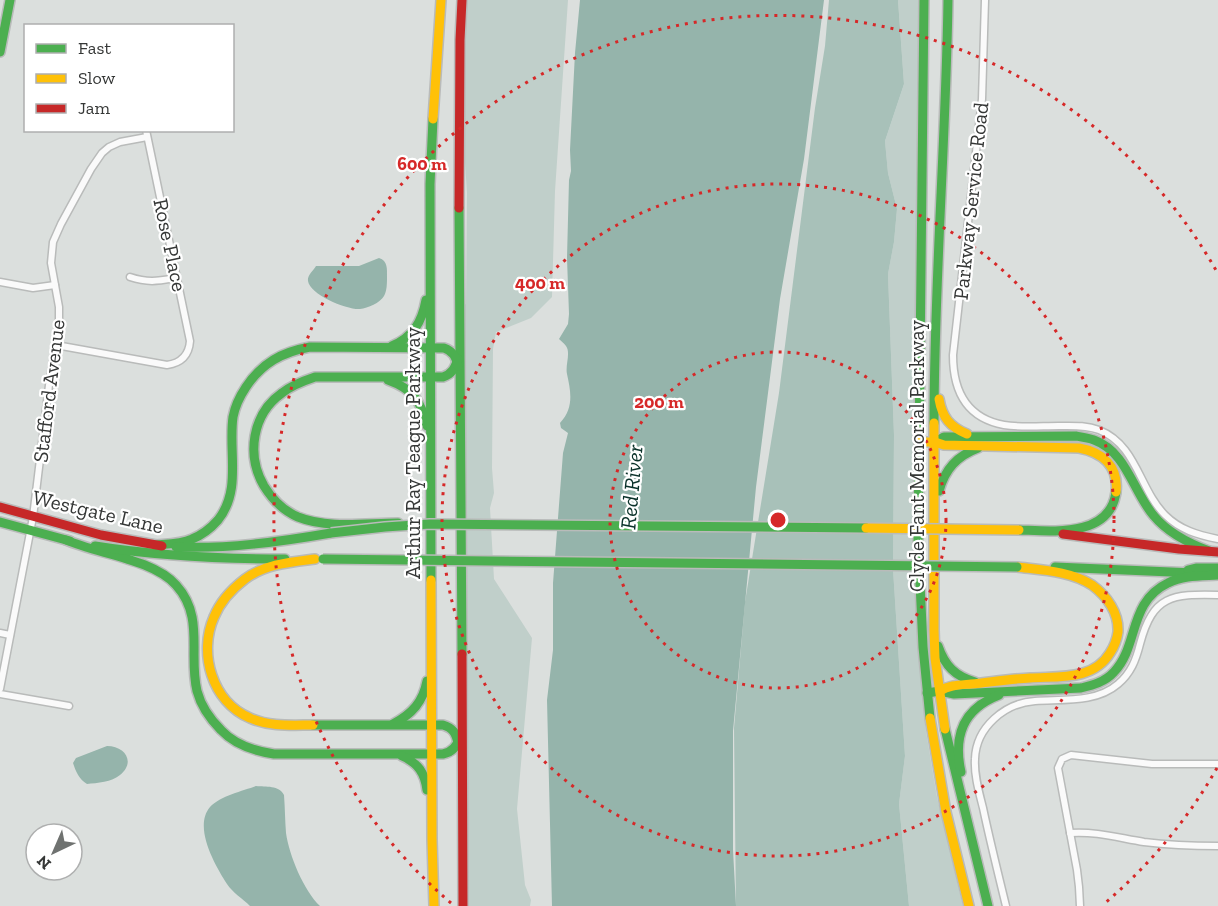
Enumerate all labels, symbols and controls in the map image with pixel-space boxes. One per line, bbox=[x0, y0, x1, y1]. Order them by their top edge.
legend bbox=[24, 24, 234, 132]
text: Fast bbox=[78, 37, 111, 59]
text: Slow bbox=[78, 67, 115, 89]
text: Jam bbox=[78, 97, 110, 119]
street label: Parkway Service Road bbox=[948, 101, 993, 301]
text: 600 m bbox=[397, 153, 447, 175]
street label: Rose Place bbox=[148, 196, 193, 294]
text: 400 m bbox=[515, 272, 565, 294]
street label: Stafford Avenue bbox=[27, 318, 70, 464]
street label: Clyde Fant Memorial Parkway bbox=[904, 320, 929, 592]
street label: Arthur Ray Teague Parkway bbox=[400, 327, 425, 579]
text: 200 m bbox=[634, 391, 684, 413]
water label: Red River bbox=[614, 443, 649, 530]
street label: Westgate Lane bbox=[30, 484, 166, 539]
centre of rings bbox=[768, 510, 788, 530]
north arrow bbox=[24, 822, 84, 882]
text: N bbox=[33, 851, 55, 873]

